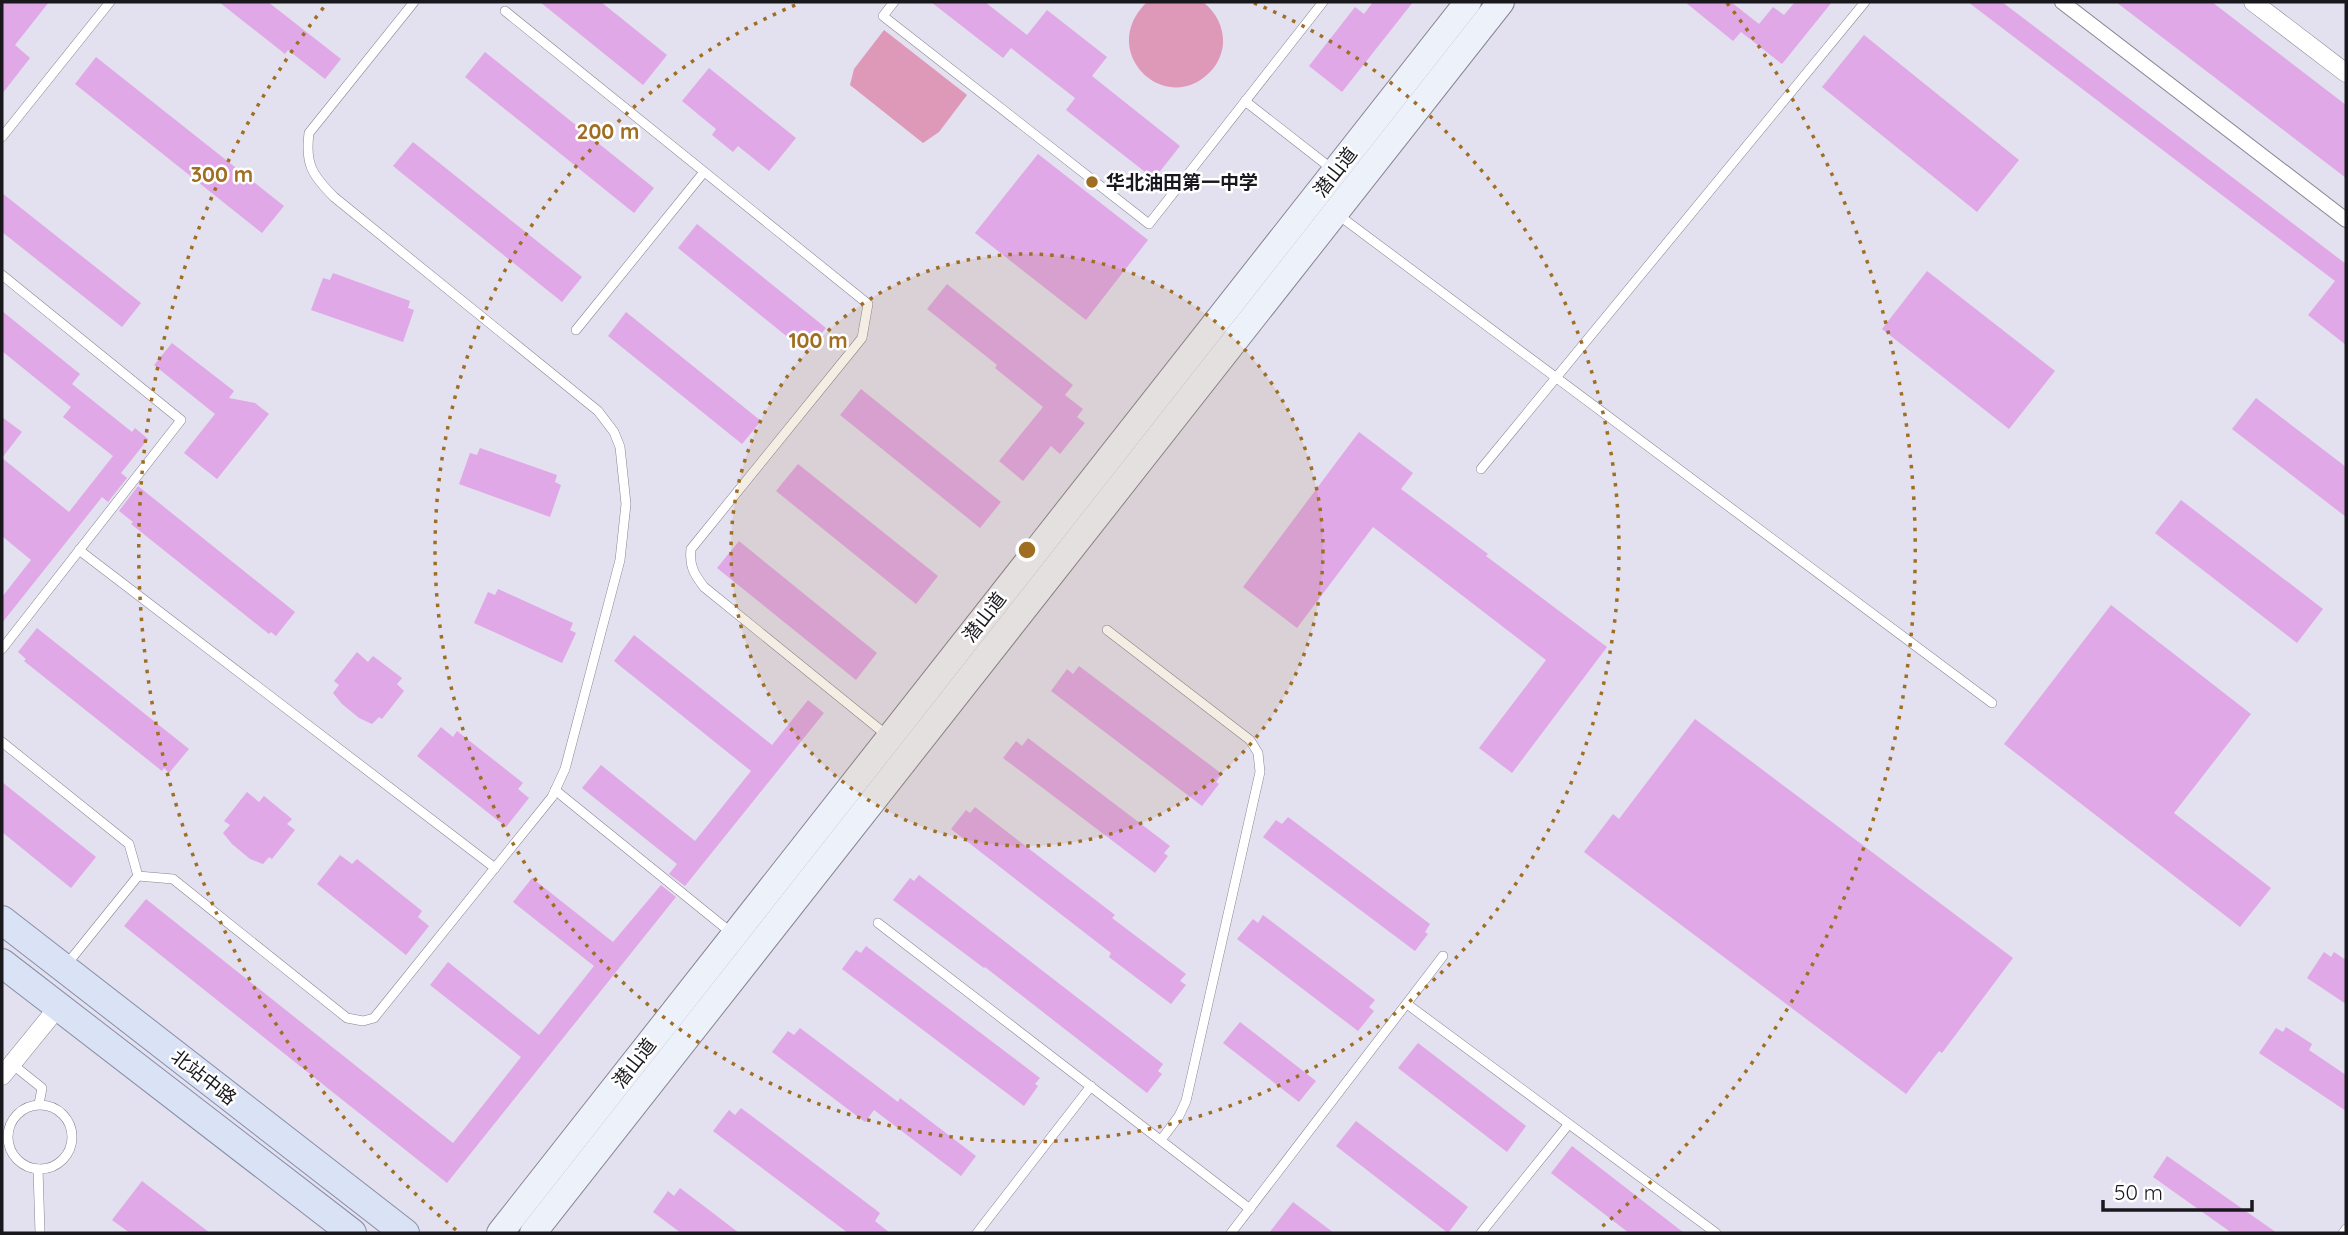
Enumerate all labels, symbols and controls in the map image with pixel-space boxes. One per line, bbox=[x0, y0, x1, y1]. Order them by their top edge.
text: 200 m bbox=[577, 118, 639, 144]
street label: 潜山道 bbox=[1308, 142, 1362, 202]
text: 300 m bbox=[191, 161, 253, 187]
place label: 华北油田第一中学 bbox=[1106, 170, 1258, 194]
marker: 华北油田第一中学 bbox=[1084, 174, 1100, 190]
text: 100 m bbox=[788, 327, 848, 353]
centre of rings bbox=[1015, 538, 1039, 562]
street label: 潜山道 bbox=[957, 587, 1011, 647]
street label: 潜山道 bbox=[607, 1033, 661, 1093]
street label: 北站中路 bbox=[167, 1044, 241, 1110]
scale bar bbox=[2103, 1168, 2252, 1212]
text: 50 m bbox=[2114, 1179, 2163, 1205]

